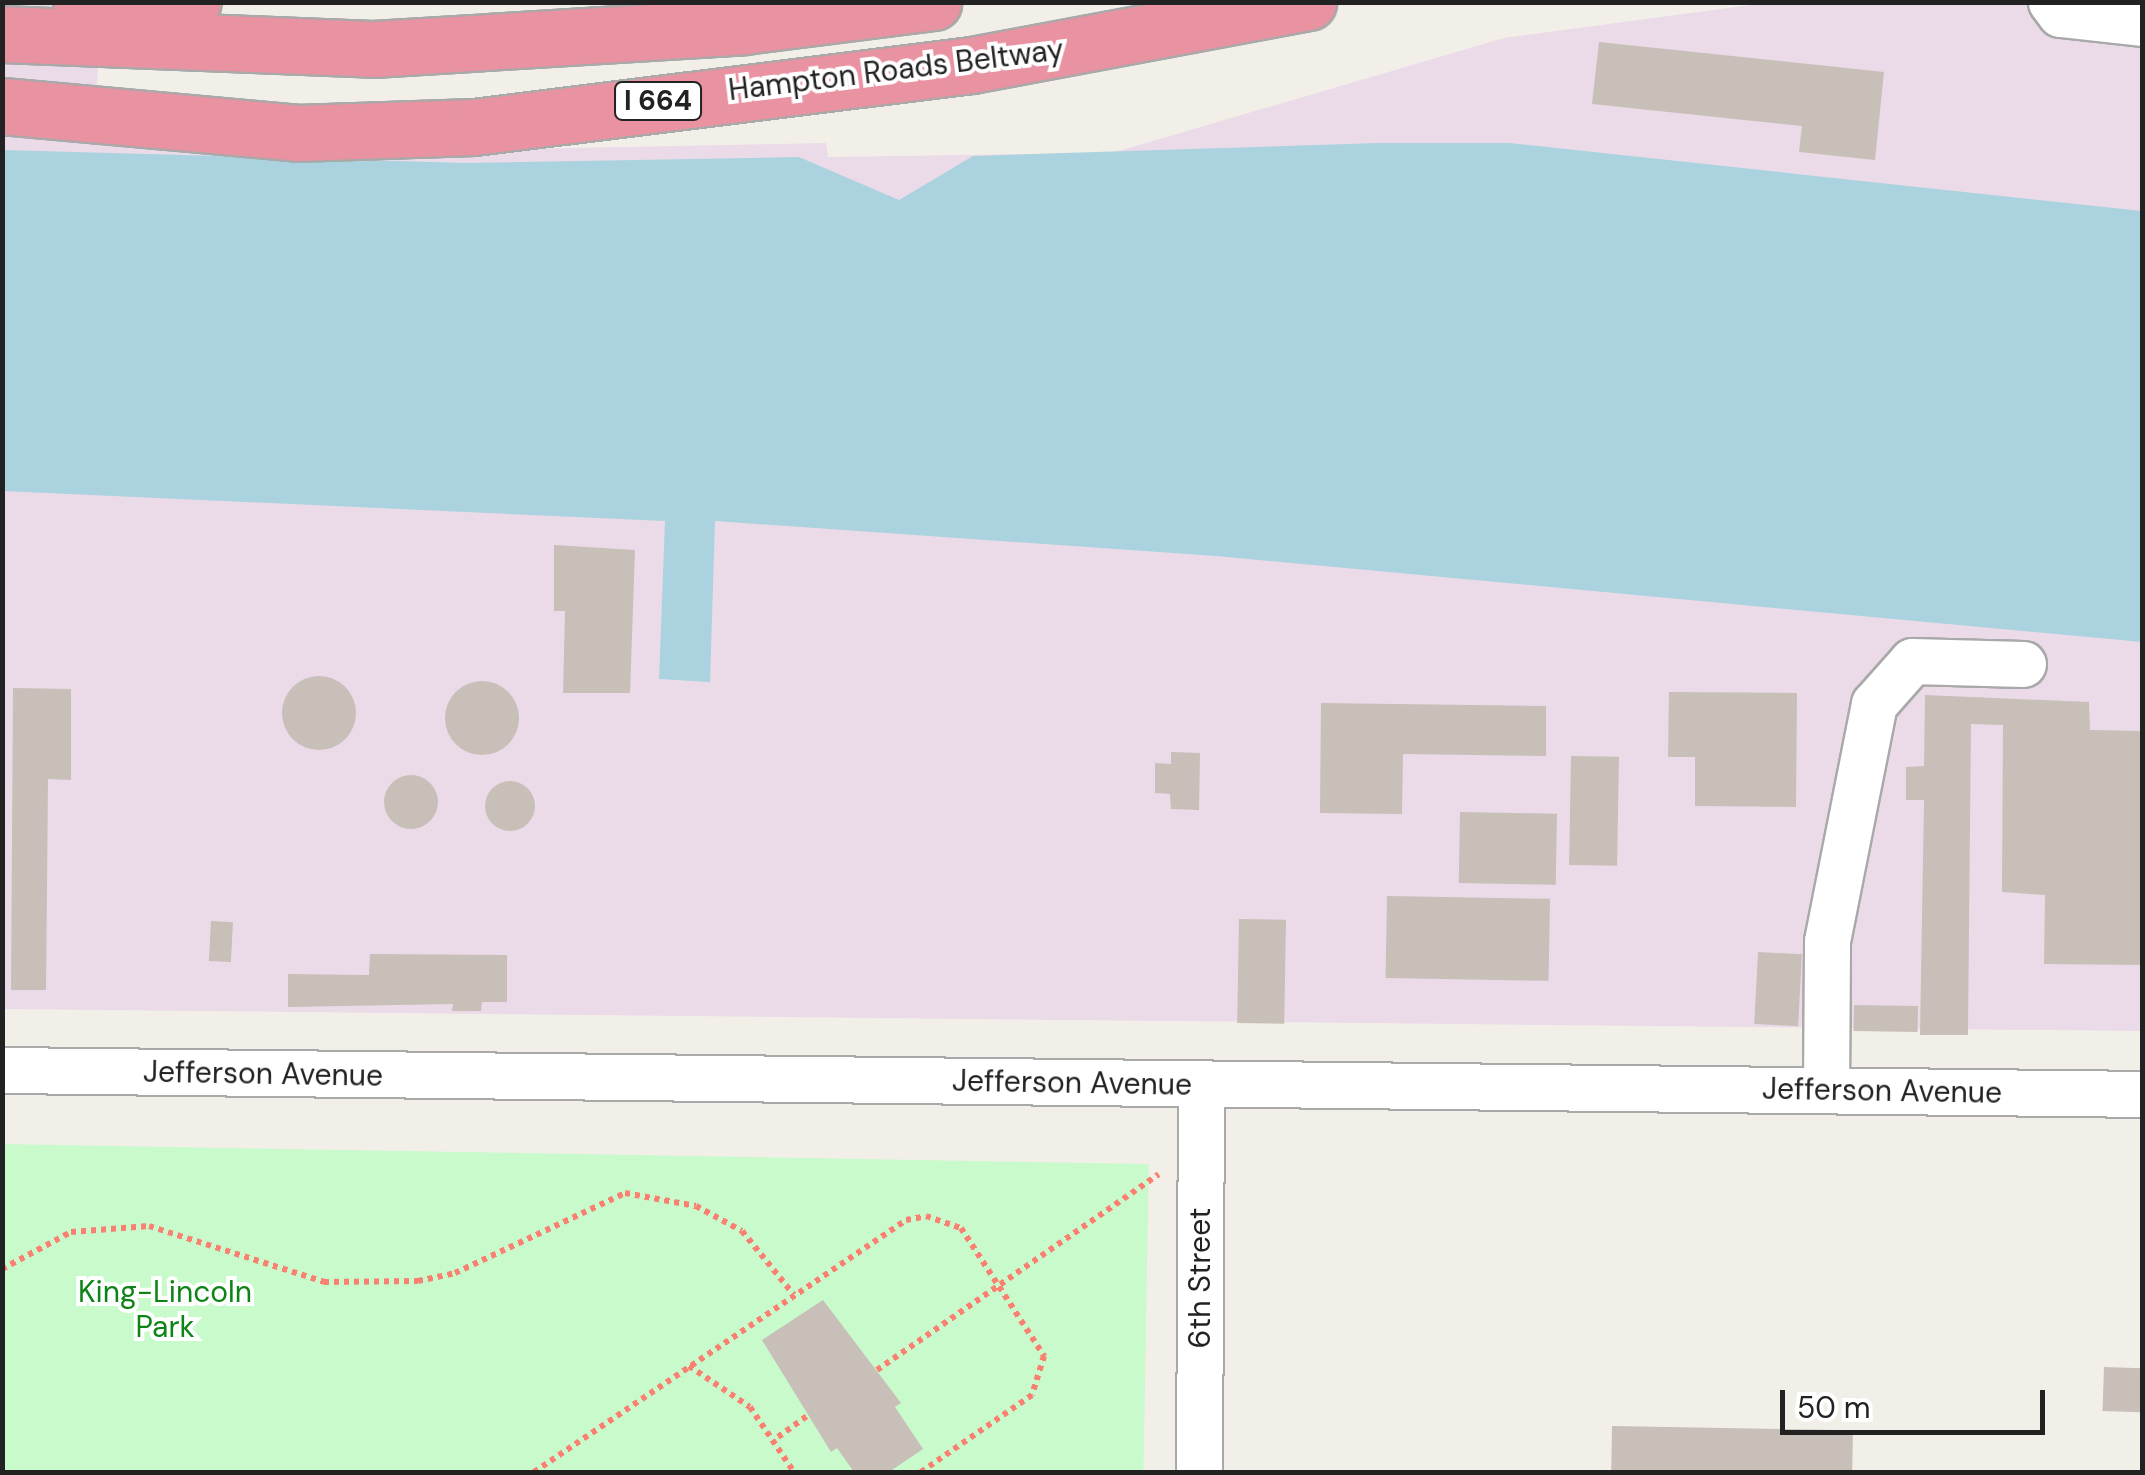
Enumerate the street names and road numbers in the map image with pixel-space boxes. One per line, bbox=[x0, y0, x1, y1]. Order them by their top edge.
street label: Hampton Roads Beltway bbox=[726, 32, 1066, 108]
road number: I 664 bbox=[613, 78, 703, 124]
street label: Jefferson Avenue bbox=[143, 1054, 383, 1094]
street label: Jefferson Avenue bbox=[952, 1063, 1192, 1103]
street label: Jefferson Avenue bbox=[1762, 1071, 2002, 1111]
street label: 6th Street bbox=[1182, 1208, 1218, 1348]

